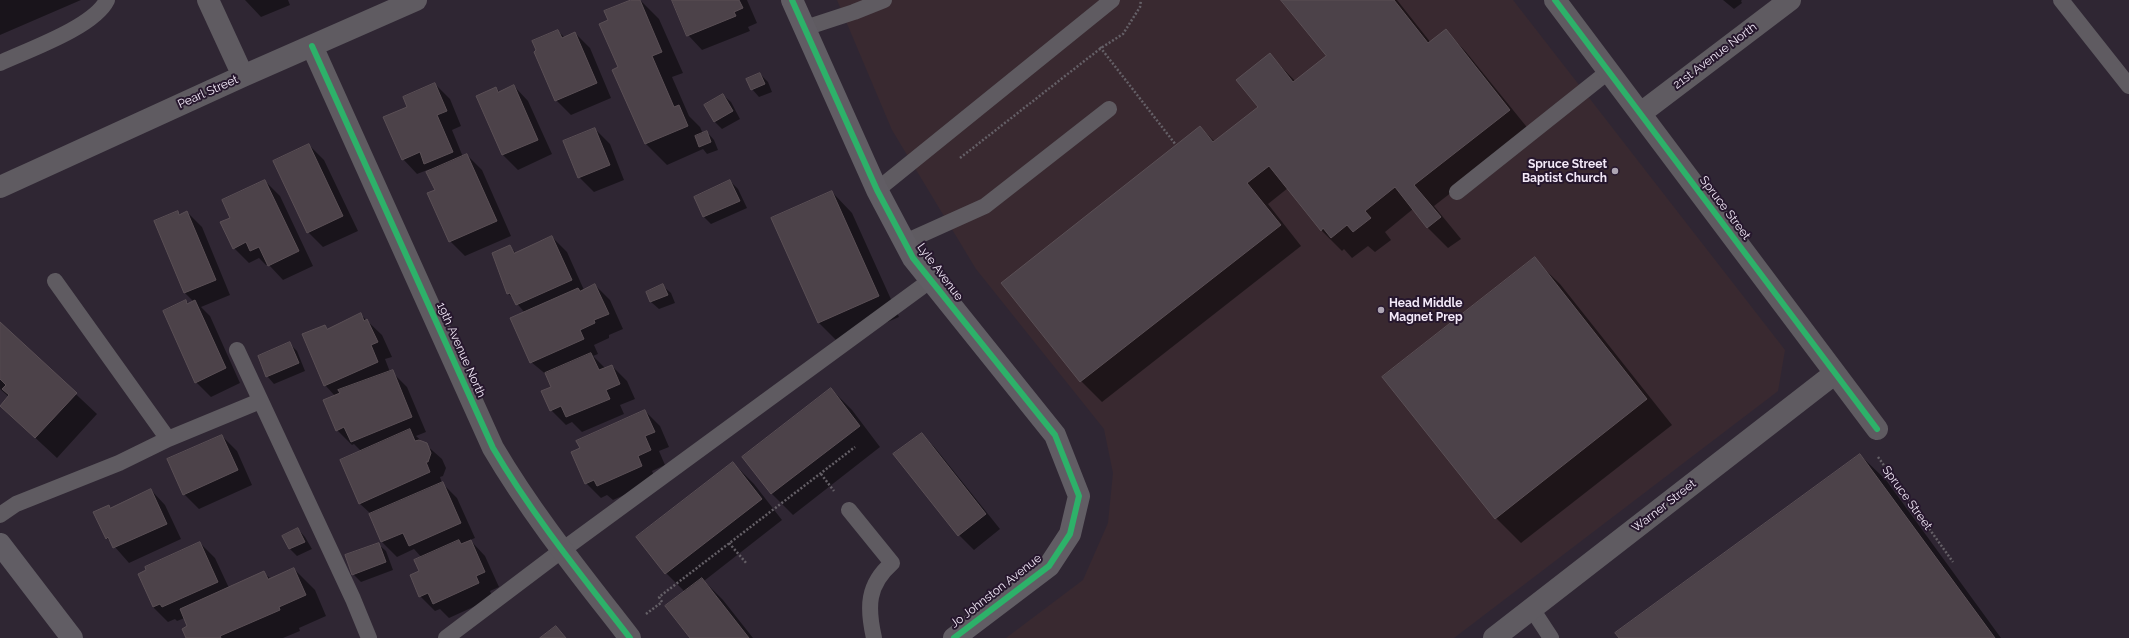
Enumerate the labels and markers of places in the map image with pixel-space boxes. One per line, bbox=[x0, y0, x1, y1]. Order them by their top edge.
place label: Spruce Street Baptist Church bbox=[1522, 157, 1607, 185]
marker: Spruce Street Baptist Church bbox=[1610, 166, 1620, 176]
place label: Head Middle Magnet Prep bbox=[1389, 296, 1462, 324]
marker: Head Middle Magnet Prep bbox=[1376, 305, 1386, 315]

